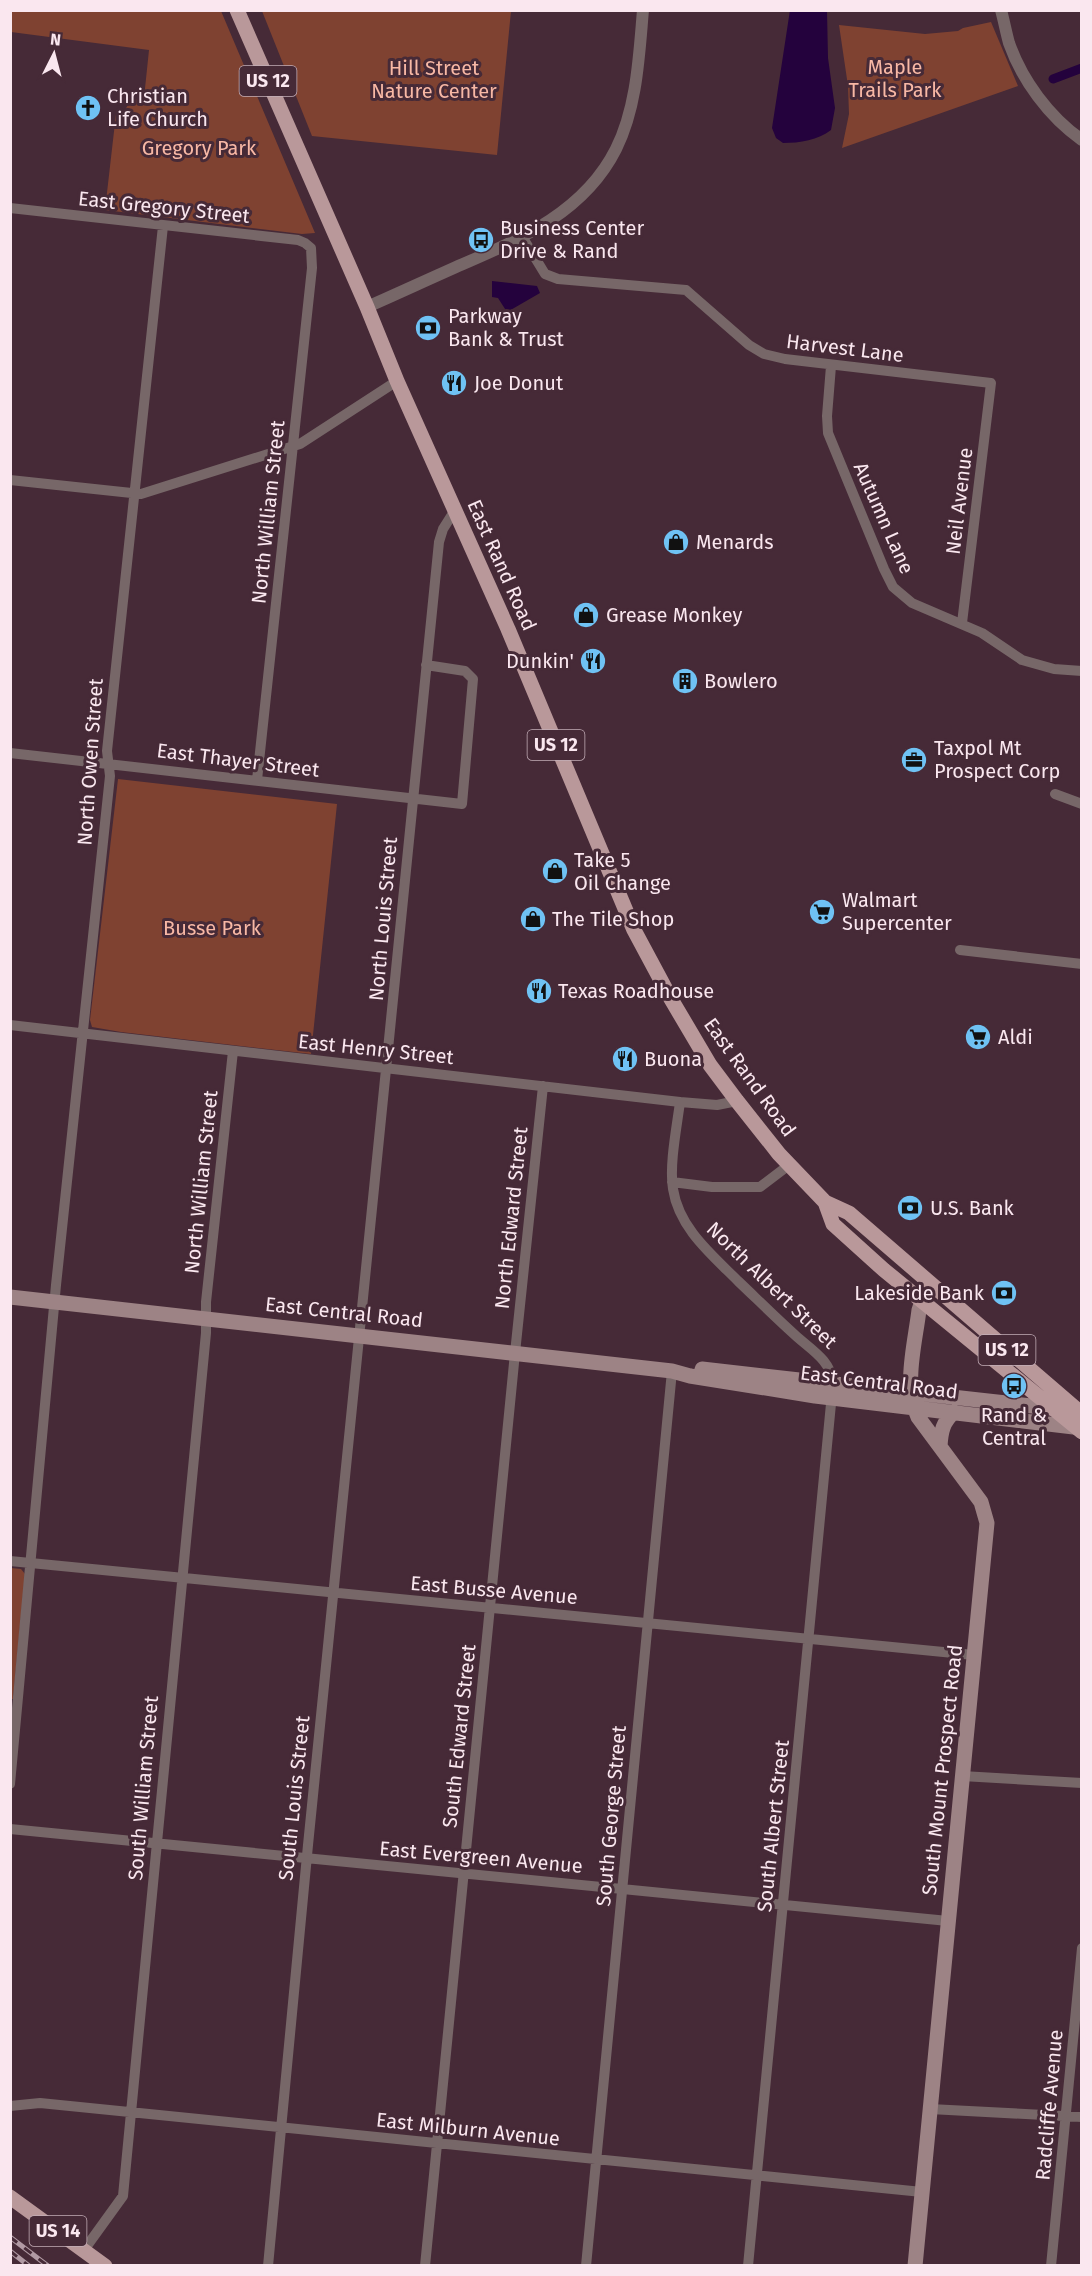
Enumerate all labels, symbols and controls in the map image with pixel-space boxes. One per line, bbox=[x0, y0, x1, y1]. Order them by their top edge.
north arrow bbox=[24, 24, 84, 84]
text: N bbox=[49, 30, 62, 50]
park label: Maple Trails Park bbox=[848, 55, 942, 102]
park label: Hill Street Nature Center bbox=[371, 56, 497, 103]
road number: US 12 bbox=[240, 66, 296, 96]
place label: Christian Life Church bbox=[107, 84, 208, 131]
church icon: Christian Life Church bbox=[73, 93, 103, 123]
park label: Gregory Park bbox=[142, 136, 257, 160]
street label: East Gregory Street bbox=[77, 186, 252, 228]
place label: Business Center Drive & Rand bbox=[500, 216, 644, 263]
bus stop icon: Business Center Drive & Rand bbox=[466, 225, 496, 255]
place label: Parkway Bank & Trust bbox=[448, 304, 565, 351]
bank icon: Parkway Bank & Trust bbox=[413, 313, 443, 343]
street label: Harvest Lane bbox=[785, 329, 905, 367]
restaurant icon: Joe Donut bbox=[439, 368, 469, 398]
place label: Joe Donut bbox=[474, 371, 564, 395]
street label: North William Street bbox=[246, 418, 290, 605]
street label: Neil Avenue bbox=[941, 446, 977, 556]
street label: Autumn Lane bbox=[849, 459, 919, 577]
street label: East Rand Road bbox=[462, 496, 542, 634]
shop icon: Menards bbox=[661, 527, 691, 557]
place label: Menards bbox=[696, 530, 773, 554]
shop icon: Grease Monkey bbox=[571, 600, 601, 630]
place label: Grease Monkey bbox=[606, 603, 742, 627]
restaurant icon: Dunkin' bbox=[578, 646, 608, 676]
place label: Dunkin' bbox=[506, 649, 574, 673]
building icon: Bowlero bbox=[670, 666, 700, 696]
place label: Bowlero bbox=[704, 669, 778, 693]
street label: North Owen Street bbox=[72, 677, 108, 846]
road number: US 12 bbox=[528, 730, 584, 760]
place label: Taxpol Mt Prospect Corp bbox=[934, 736, 1060, 783]
street label: East Thayer Street bbox=[155, 738, 321, 782]
office icon: Taxpol Mt Prospect Corp bbox=[899, 745, 929, 775]
street label: North Louis Street bbox=[364, 835, 402, 1002]
place label: Take 5 Oil Change bbox=[574, 848, 671, 895]
shop icon: Take 5 Oil Change bbox=[540, 856, 570, 886]
place label: Walmart Supercenter bbox=[842, 888, 952, 935]
supermarket icon: Walmart Supercenter bbox=[807, 897, 837, 927]
shop icon: The Tile Shop bbox=[518, 904, 548, 934]
place label: The Tile Shop bbox=[552, 907, 674, 931]
park label: Busse Park bbox=[163, 916, 262, 940]
restaurant icon: Texas Roadhouse bbox=[524, 976, 554, 1006]
place label: Texas Roadhouse bbox=[558, 979, 714, 1003]
street label: East Rand Road bbox=[699, 1013, 801, 1141]
supermarket icon: Aldi bbox=[963, 1022, 993, 1052]
place label: Aldi bbox=[998, 1025, 1033, 1049]
street label: East Henry Street bbox=[297, 1029, 456, 1069]
restaurant icon: Buona bbox=[610, 1044, 640, 1074]
place label: Buona bbox=[644, 1047, 702, 1071]
street label: North William Street bbox=[179, 1088, 223, 1275]
street label: North Edward Street bbox=[489, 1125, 533, 1310]
bank icon: U.S. Bank bbox=[895, 1193, 925, 1223]
place label: U.S. Bank bbox=[930, 1196, 1015, 1220]
street label: North Albert Street bbox=[702, 1217, 843, 1354]
bank icon: Lakeside Bank bbox=[989, 1278, 1019, 1308]
place label: Lakeside Bank bbox=[854, 1281, 985, 1305]
street label: East Central Road bbox=[264, 1292, 424, 1332]
road number: US 12 bbox=[978, 1335, 1036, 1365]
street label: East Central Road bbox=[799, 1360, 959, 1404]
bus stop icon: Rand & Central bbox=[999, 1371, 1029, 1401]
place label: Rand & Central bbox=[981, 1403, 1047, 1450]
street label: East Busse Avenue bbox=[409, 1571, 579, 1609]
street label: South Edward Street bbox=[437, 1642, 481, 1829]
street label: South Mount Prospect Road bbox=[917, 1643, 967, 1897]
street label: South William Street bbox=[123, 1694, 163, 1881]
street label: South Louis Street bbox=[273, 1714, 315, 1882]
street label: South George Street bbox=[591, 1724, 631, 1908]
street label: South Albert Street bbox=[752, 1738, 794, 1913]
street label: East Evergreen Avenue bbox=[378, 1836, 584, 1878]
street label: Radcliffe Avenue bbox=[1030, 2028, 1068, 2182]
street label: East Milburn Avenue bbox=[375, 2107, 561, 2151]
road number: US 14 bbox=[29, 2216, 86, 2246]

